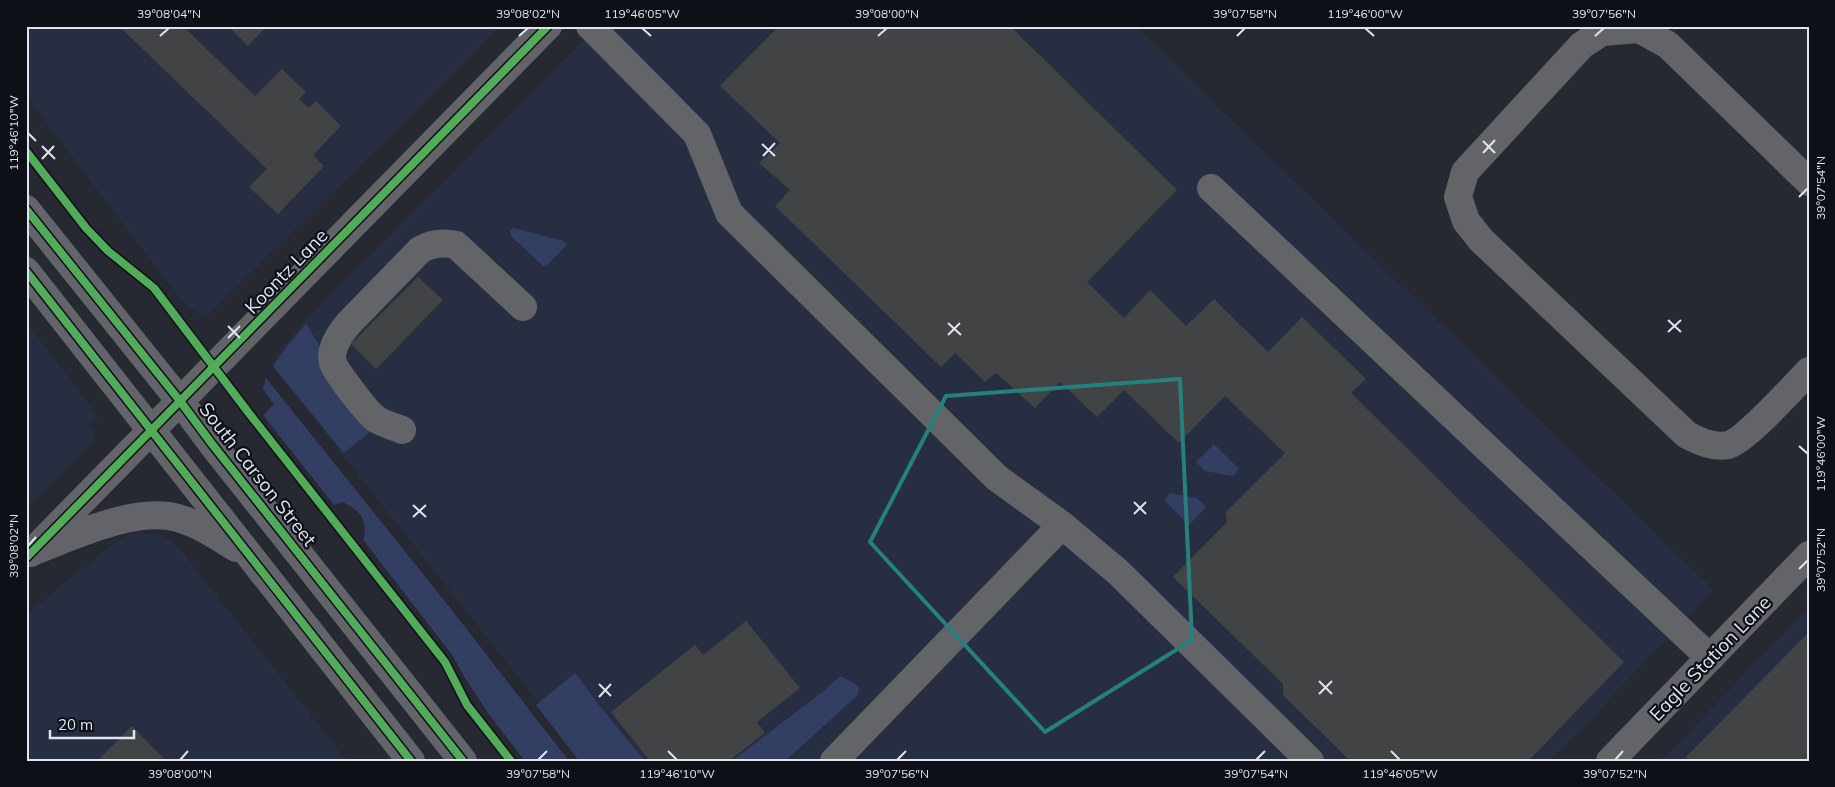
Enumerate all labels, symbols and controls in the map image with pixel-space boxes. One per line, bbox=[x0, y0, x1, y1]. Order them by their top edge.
text: 39°08'04"N bbox=[137, 6, 201, 21]
text: 39°08'02"N bbox=[496, 6, 560, 21]
text: 119°46'05"W bbox=[604, 6, 680, 21]
text: 39°08'00"N bbox=[855, 6, 919, 21]
text: 39°07'58"N bbox=[1213, 6, 1277, 21]
text: 119°46'00"W bbox=[1327, 6, 1403, 21]
text: 39°07'56"N bbox=[1572, 6, 1636, 21]
text: 119°46'10"W bbox=[6, 95, 21, 171]
text: 39°07'54"N bbox=[1813, 156, 1828, 220]
street label: Koontz Lane bbox=[239, 223, 333, 319]
street label: South Carson Street bbox=[194, 397, 322, 551]
text: 119°46'00"W bbox=[1813, 416, 1828, 492]
text: 39°08'02"N bbox=[6, 514, 21, 578]
text: 39°07'52"N bbox=[1813, 528, 1828, 592]
street label: Eagle Station Lane bbox=[1644, 590, 1776, 726]
scale bar bbox=[50, 707, 134, 739]
text: 20 m bbox=[58, 715, 93, 734]
text: 39°08'00"N bbox=[148, 766, 212, 781]
text: 39°07'58"N bbox=[506, 766, 570, 781]
text: 119°46'10"W bbox=[639, 766, 715, 781]
text: 39°07'56"N bbox=[865, 766, 929, 781]
text: 39°07'54"N bbox=[1224, 766, 1288, 781]
text: 119°46'05"W bbox=[1362, 766, 1438, 781]
text: 39°07'52"N bbox=[1583, 766, 1647, 781]

